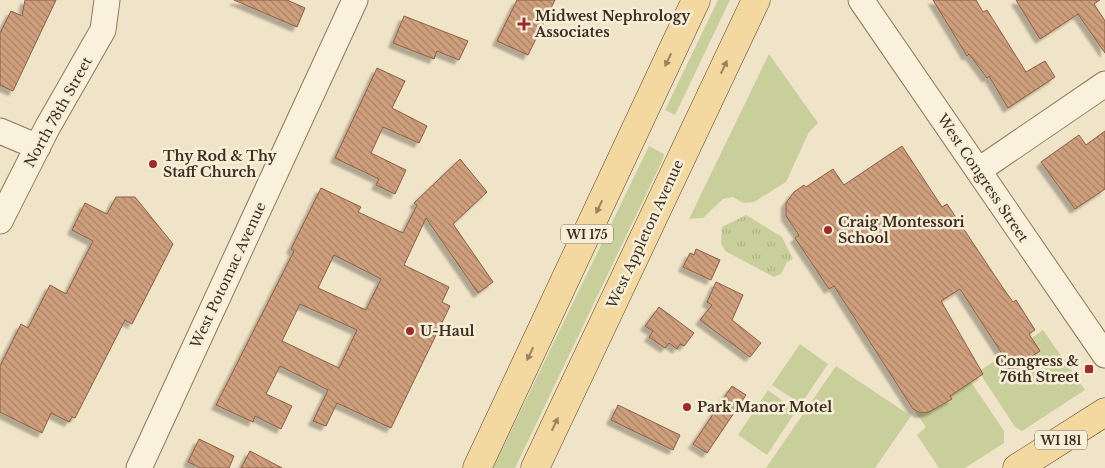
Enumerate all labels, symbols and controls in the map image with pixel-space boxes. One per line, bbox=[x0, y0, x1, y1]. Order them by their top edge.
place label: Midwest Nephrology Associates bbox=[534, 7, 691, 41]
marker: Midwest Nephrology Associates bbox=[517, 17, 531, 31]
street label: North 78th Street bbox=[20, 53, 96, 170]
one-way arrow bbox=[664, 53, 672, 67]
one-way arrow bbox=[721, 60, 729, 74]
street label: West Congress Street bbox=[933, 110, 1033, 246]
place label: Thy Rod & Thy Staff Church bbox=[163, 147, 278, 181]
street label: West Appleton Avenue bbox=[602, 157, 687, 312]
marker: Thy Rod & Thy Staff Church bbox=[147, 158, 159, 170]
street label: West Potomac Avenue bbox=[186, 199, 270, 352]
one-way arrow bbox=[595, 200, 603, 214]
place label: Craig Montessori School bbox=[838, 213, 965, 247]
road number: WI 175 bbox=[561, 224, 613, 243]
marker: Craig Montessori School bbox=[822, 224, 834, 236]
place label: U-Haul bbox=[420, 322, 475, 340]
marker: U-Haul bbox=[404, 325, 416, 337]
one-way arrow bbox=[526, 347, 534, 361]
place label: Congress & 76th Street bbox=[995, 352, 1080, 386]
marker: Congress & 76th Street bbox=[1083, 363, 1095, 375]
place label: Park Manor Motel bbox=[697, 398, 832, 416]
marker: Park Manor Motel bbox=[681, 401, 693, 413]
one-way arrow bbox=[552, 417, 560, 431]
road number: WI 181 bbox=[1035, 430, 1087, 450]

